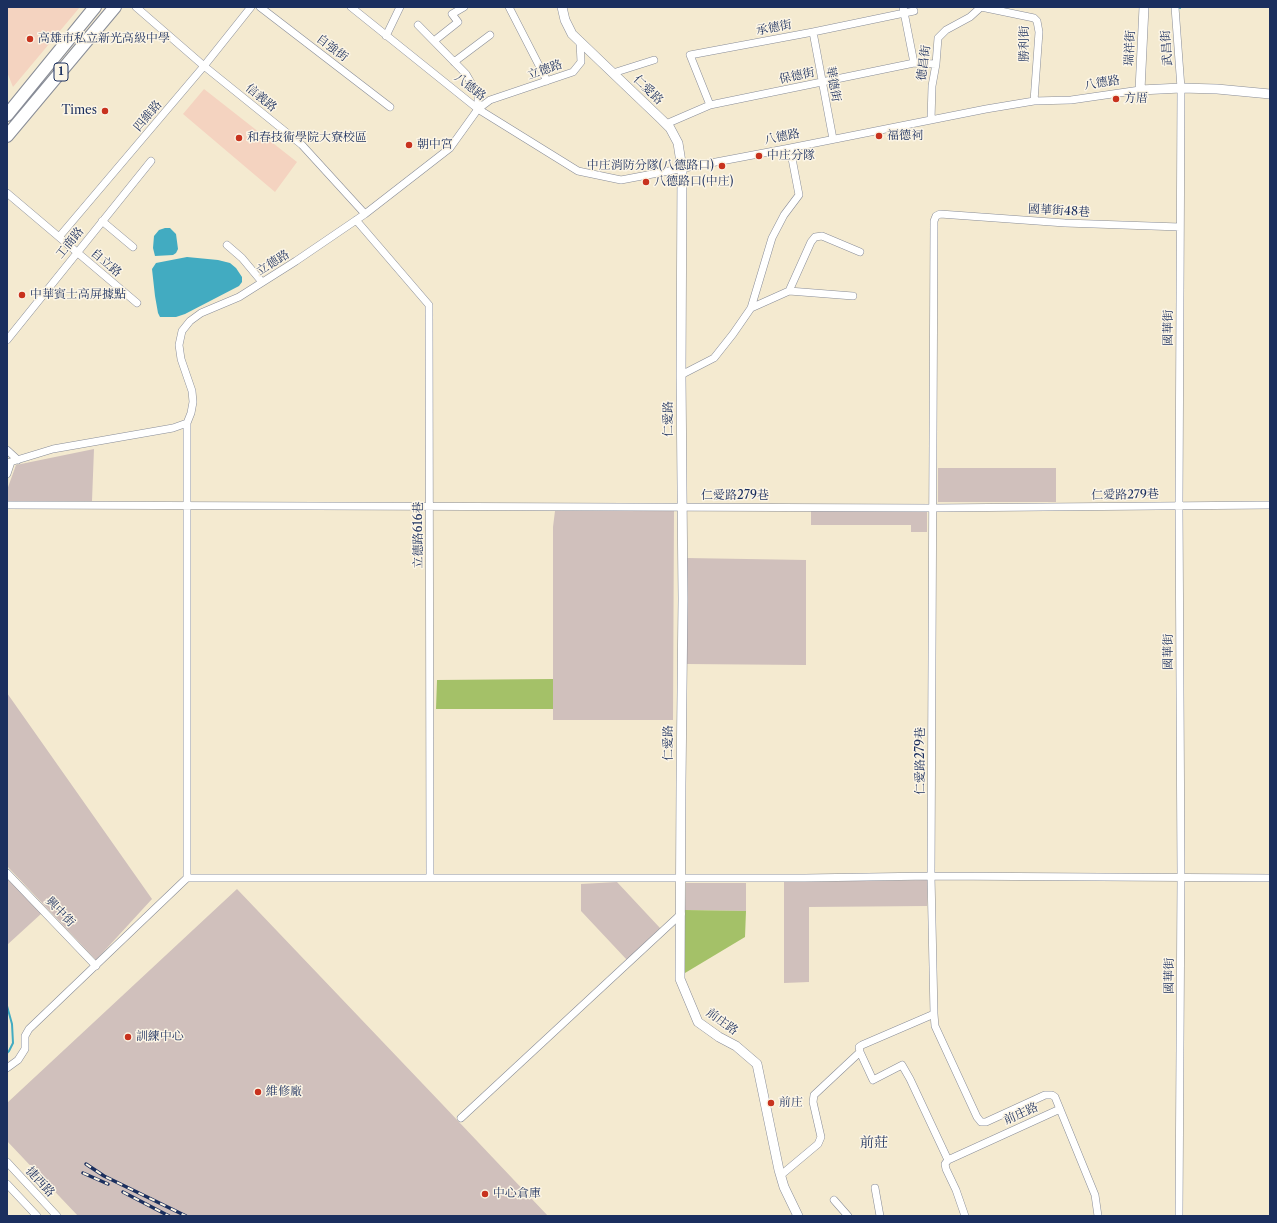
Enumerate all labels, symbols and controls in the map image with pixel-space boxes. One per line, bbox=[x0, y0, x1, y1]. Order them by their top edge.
street label: 承德街 bbox=[755, 17, 793, 39]
street label: 勝利街 bbox=[1018, 26, 1032, 62]
street label: 瑞祥街 bbox=[1122, 30, 1138, 66]
street label: 武昌街 bbox=[1159, 30, 1175, 66]
street label: 自強街 bbox=[313, 31, 351, 65]
place label: 高雄市私立新光高級中學 bbox=[38, 32, 170, 46]
marker: 高雄市私立新光高級中學 bbox=[25, 34, 35, 44]
street label: 德昌街 bbox=[914, 44, 934, 82]
street label: 立德路 bbox=[526, 57, 564, 83]
road number: 1 bbox=[54, 63, 68, 81]
street label: 保德街 bbox=[778, 65, 816, 87]
street label: 華德街 bbox=[823, 65, 843, 103]
street label: 八德路 bbox=[451, 70, 489, 104]
street label: 仁愛路 bbox=[630, 72, 666, 108]
street label: 八德路 bbox=[1083, 73, 1121, 93]
street label: 信義路 bbox=[242, 81, 280, 115]
place label: 方厝 bbox=[1124, 92, 1148, 106]
marker: 方厝 bbox=[1111, 94, 1121, 104]
street label: 四維路 bbox=[131, 98, 165, 134]
place label: Times bbox=[61, 104, 97, 118]
marker: Times bbox=[100, 106, 110, 116]
street label: 八德路 bbox=[763, 126, 801, 148]
place label: 福德祠 bbox=[887, 129, 923, 143]
place label: 和春技術學院大寮校區 bbox=[247, 131, 367, 145]
marker: 福德祠 bbox=[874, 131, 884, 141]
marker: 和春技術學院大寮校區 bbox=[234, 133, 244, 143]
place label: 朝中宮 bbox=[417, 138, 453, 152]
marker: 朝中宮 bbox=[404, 140, 414, 150]
place label: 中庄分隊 bbox=[767, 149, 815, 163]
marker: 中庄分隊 bbox=[754, 151, 764, 161]
place label: 中庄消防分隊(八德路口) bbox=[587, 159, 714, 173]
marker: 中庄消防分隊(八德路口) bbox=[717, 161, 727, 171]
place label: 八德路口(中庄) bbox=[654, 175, 733, 189]
marker: 八德路口(中庄) bbox=[641, 177, 651, 187]
street label: 國華街48巷 bbox=[1028, 202, 1090, 220]
street label: 工商路 bbox=[53, 224, 87, 262]
street label: 自立路 bbox=[88, 246, 124, 280]
street label: 立德路 bbox=[254, 247, 292, 279]
place label: 中華賓士高屏據點 bbox=[30, 288, 126, 302]
marker: 中華賓士高屏據點 bbox=[17, 290, 27, 300]
street label: 國華街 bbox=[1162, 310, 1176, 346]
street label: 仁愛路 bbox=[662, 401, 676, 437]
street label: 仁愛路279巷 bbox=[1091, 487, 1159, 503]
street label: 仁愛路279巷 bbox=[701, 489, 769, 503]
street label: 立德路616巷 bbox=[412, 501, 426, 569]
street label: 國華街 bbox=[1162, 634, 1176, 670]
street label: 仁愛路 bbox=[662, 725, 676, 761]
street label: 仁愛路279巷 bbox=[914, 727, 928, 795]
street label: 興中街 bbox=[42, 894, 78, 930]
street label: 國華街 bbox=[1163, 958, 1177, 994]
street label: 前庄路 bbox=[703, 1006, 741, 1038]
place label: 訓練中心 bbox=[136, 1030, 184, 1044]
marker: 訓練中心 bbox=[123, 1032, 133, 1042]
place label: 維修廠 bbox=[266, 1085, 302, 1099]
marker: 維修廠 bbox=[253, 1087, 263, 1097]
place label: 前庄 bbox=[779, 1096, 803, 1110]
marker: 前庄 bbox=[766, 1098, 776, 1108]
street label: 前庄路 bbox=[1002, 1100, 1040, 1128]
district label: 前莊 bbox=[860, 1135, 888, 1151]
street label: 捷西路 bbox=[22, 1164, 58, 1200]
place label: 中心倉庫 bbox=[493, 1187, 541, 1201]
marker: 中心倉庫 bbox=[480, 1189, 490, 1199]

